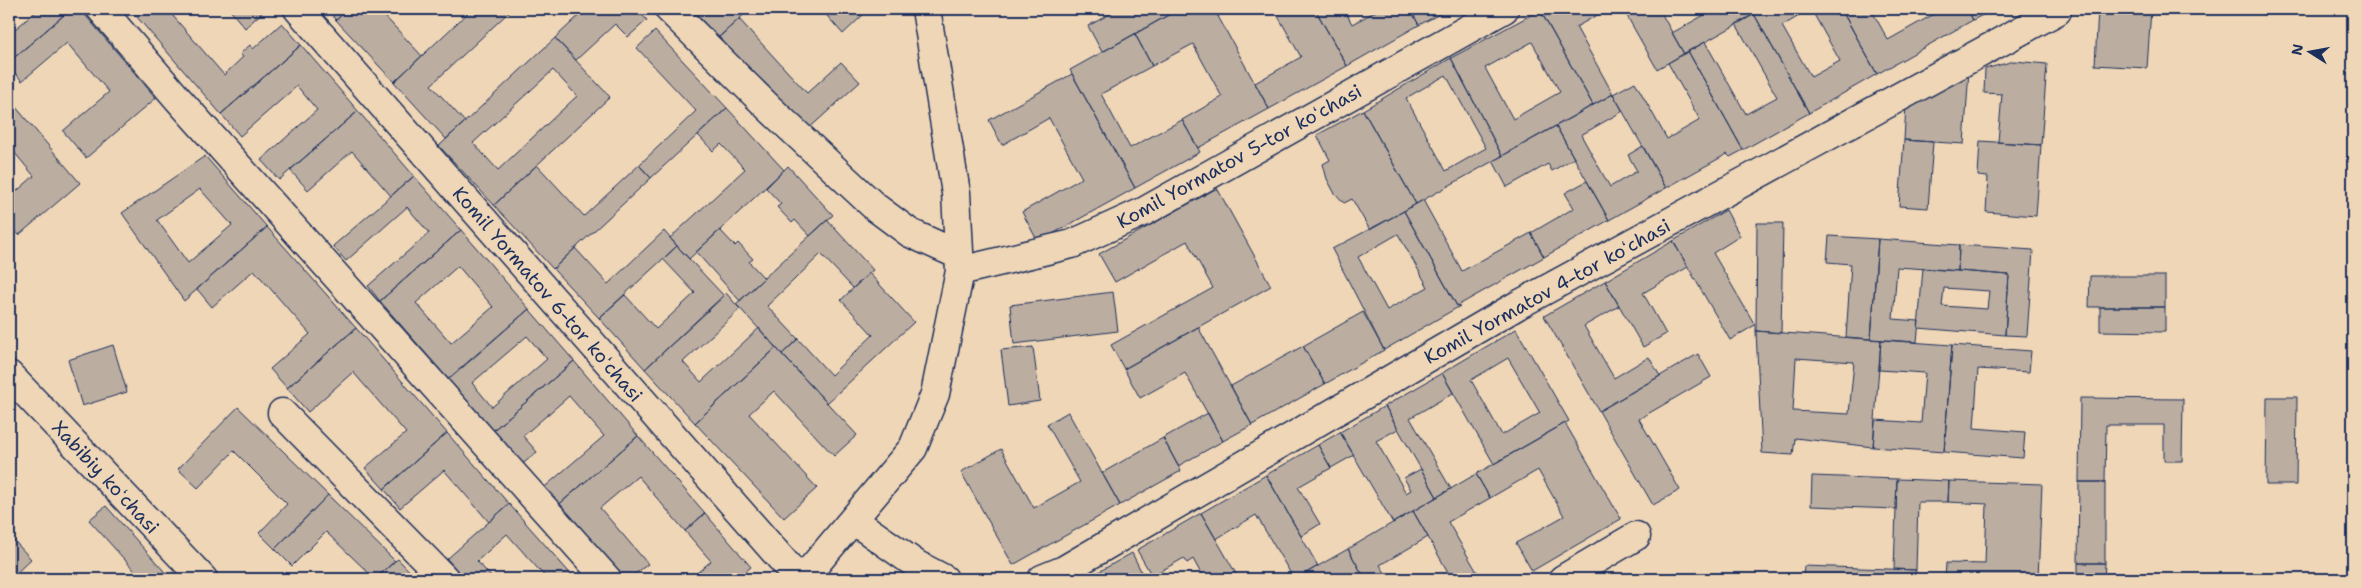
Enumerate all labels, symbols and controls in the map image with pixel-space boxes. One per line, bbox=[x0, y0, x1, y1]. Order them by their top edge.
north arrow bbox=[2284, 28, 2334, 78]
text: N bbox=[2287, 42, 2307, 57]
street label: Komil Yormatov 5-tor koʻchasi bbox=[1112, 79, 1366, 234]
street label: Komil Yormatov 6-tor koʻchasi bbox=[447, 181, 648, 407]
street label: Komil Yormatov 4-tor koʻchasi bbox=[1420, 213, 1675, 370]
street label: Xabibiy koʻchasi bbox=[47, 415, 165, 539]

